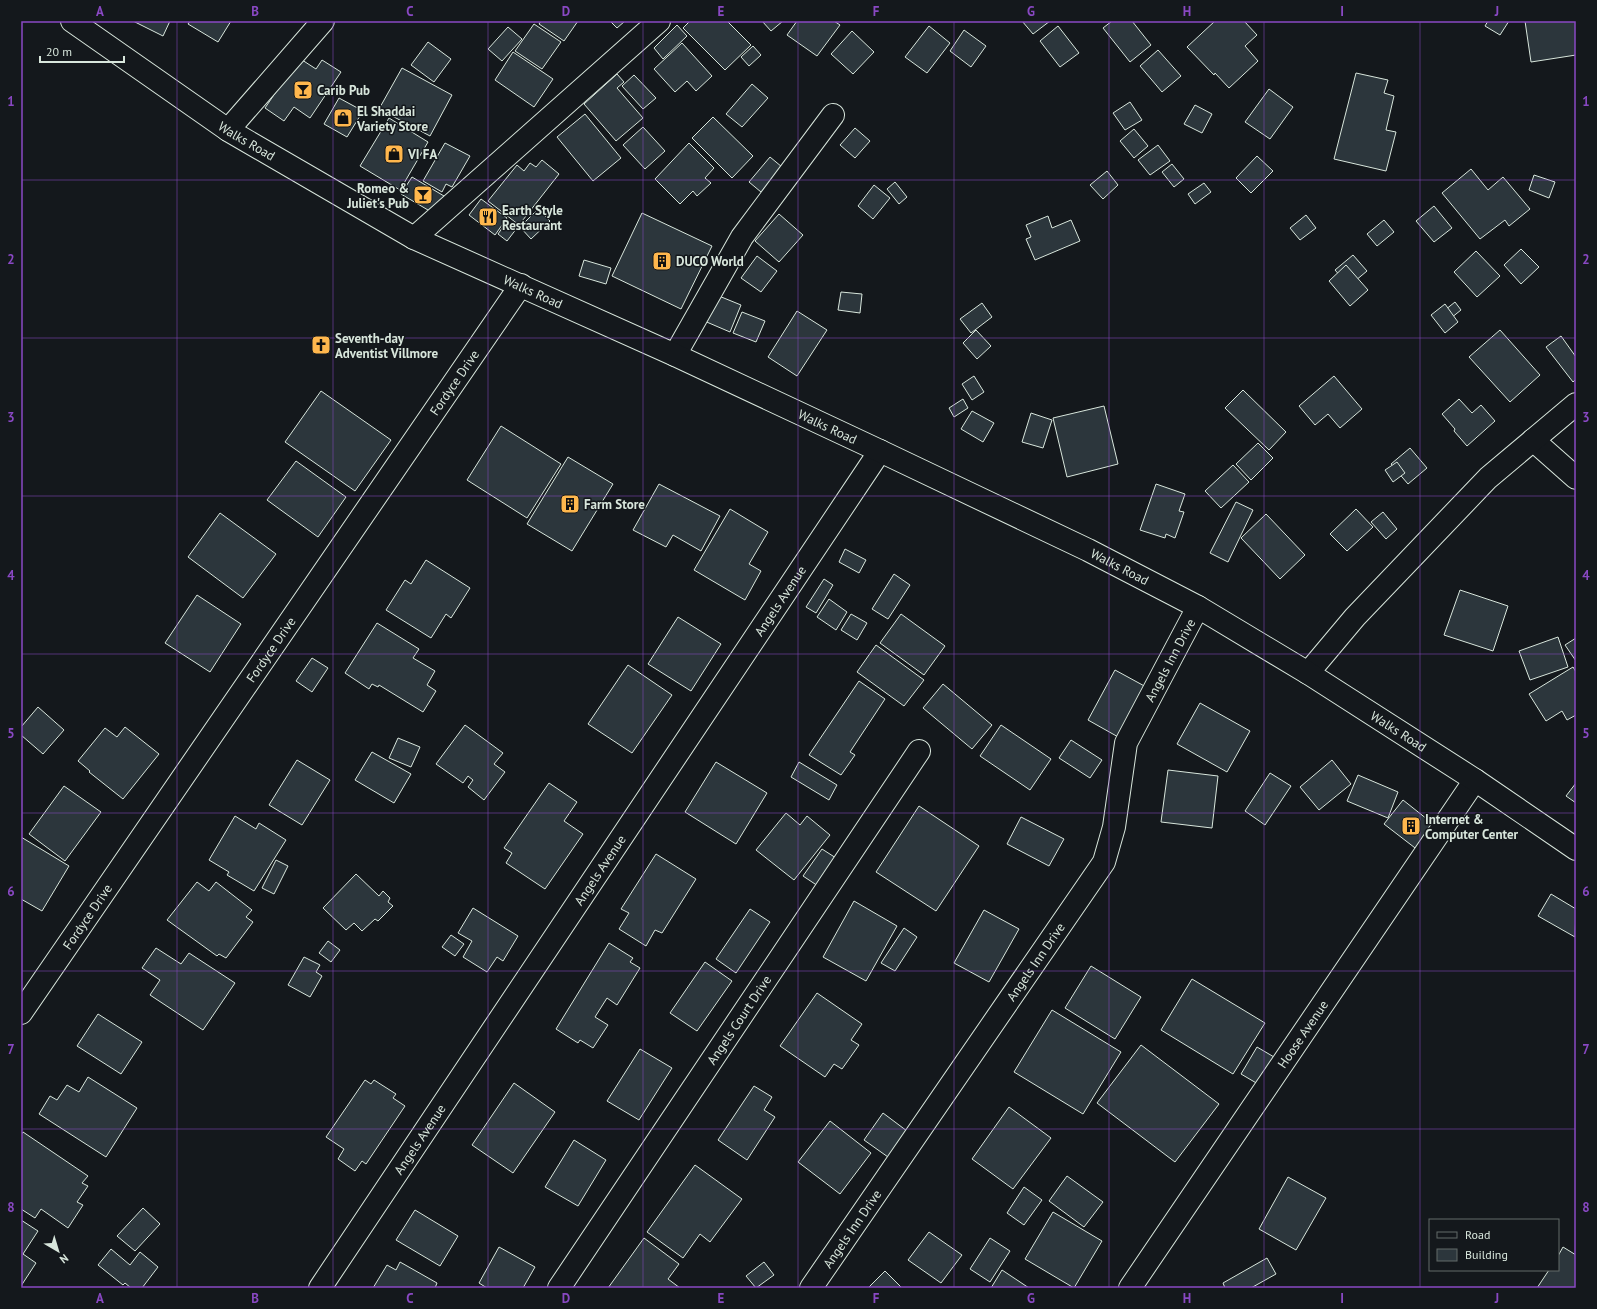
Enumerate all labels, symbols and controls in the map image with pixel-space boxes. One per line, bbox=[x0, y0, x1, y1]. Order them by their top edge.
text: A bbox=[96, 3, 104, 20]
text: B bbox=[251, 3, 259, 20]
text: C bbox=[406, 3, 414, 20]
text: D bbox=[562, 3, 570, 20]
text: E bbox=[718, 3, 725, 20]
text: F bbox=[873, 3, 880, 20]
text: G bbox=[1027, 3, 1035, 20]
text: H bbox=[1183, 3, 1191, 20]
text: I bbox=[1340, 3, 1344, 20]
text: J bbox=[1494, 3, 1499, 20]
scale bar bbox=[40, 38, 124, 64]
text: 20 m bbox=[46, 44, 72, 59]
bar icon: Carib Pub bbox=[292, 79, 314, 101]
place label: Carib Pub bbox=[317, 82, 370, 99]
text: 1 bbox=[7, 93, 15, 110]
text: 1 bbox=[1582, 93, 1590, 110]
place label: El Shaddai Variety Store bbox=[356, 103, 428, 135]
shop icon: El Shaddai Variety Store bbox=[332, 107, 354, 129]
street label: Walks Road bbox=[215, 117, 278, 164]
shop icon: VI FA bbox=[383, 143, 405, 165]
place label: VI FA bbox=[407, 146, 437, 163]
place label: Romeo & Juliet's Pub bbox=[346, 180, 409, 212]
bar icon: Romeo & Juliet's Pub bbox=[412, 184, 434, 206]
place label: Earth Style Restaurant bbox=[502, 202, 563, 234]
restaurant icon: Earth Style Restaurant bbox=[477, 206, 499, 228]
building icon: DUCO World bbox=[651, 250, 673, 272]
text: 2 bbox=[7, 251, 15, 268]
text: 2 bbox=[1582, 251, 1590, 268]
place label: DUCO World bbox=[676, 253, 744, 270]
street label: Walks Road bbox=[501, 271, 566, 312]
place label: Seventh-day Adventist Villmore bbox=[335, 330, 439, 362]
church icon: Seventh-day Adventist Villmore bbox=[310, 334, 332, 356]
street label: Fordyce Drive bbox=[426, 346, 483, 418]
street label: Walks Road bbox=[795, 405, 860, 448]
text: 3 bbox=[7, 409, 15, 426]
text: 3 bbox=[1582, 409, 1590, 426]
building icon: Farm Store bbox=[559, 493, 581, 515]
place label: Farm Store bbox=[584, 496, 645, 513]
street label: Walks Road bbox=[1088, 544, 1152, 589]
street label: Angels Avenue bbox=[750, 562, 810, 639]
text: 4 bbox=[7, 567, 15, 584]
text: 4 bbox=[1582, 567, 1590, 584]
street label: Fordyce Drive bbox=[242, 613, 299, 686]
street label: Angels Inn Drive bbox=[1141, 616, 1199, 705]
street label: Walks Road bbox=[1367, 707, 1430, 755]
text: 5 bbox=[7, 725, 15, 742]
text: 5 bbox=[1582, 725, 1590, 742]
place label: Internet & Computer Center bbox=[1425, 811, 1519, 843]
building icon: Internet & Computer Center bbox=[1400, 815, 1422, 837]
street label: Angels Avenue bbox=[570, 831, 629, 908]
street label: Fordyce Drive bbox=[59, 880, 116, 953]
text: 6 bbox=[7, 883, 15, 900]
text: 6 bbox=[1582, 883, 1590, 900]
street label: Angels Inn Drive bbox=[1002, 919, 1068, 1004]
street label: Angels Court Drive bbox=[703, 972, 775, 1068]
street label: Hoose Avenue bbox=[1273, 997, 1332, 1071]
text: 7 bbox=[7, 1041, 15, 1058]
text: 7 bbox=[1582, 1041, 1590, 1058]
street label: Angels Avenue bbox=[390, 1101, 449, 1178]
street label: Angels Inn Drive bbox=[819, 1186, 885, 1271]
text: 8 bbox=[7, 1199, 15, 1216]
text: 8 bbox=[1582, 1199, 1590, 1216]
legend bbox=[1429, 1219, 1559, 1271]
text: Road bbox=[1465, 1227, 1490, 1242]
north arrow bbox=[38, 1231, 78, 1271]
text: Building bbox=[1465, 1247, 1508, 1262]
text: N bbox=[57, 1251, 71, 1267]
text: A bbox=[96, 1290, 104, 1307]
text: B bbox=[251, 1290, 259, 1307]
text: C bbox=[406, 1290, 414, 1307]
text: D bbox=[562, 1290, 570, 1307]
text: E bbox=[718, 1290, 725, 1307]
text: F bbox=[873, 1290, 880, 1307]
text: G bbox=[1027, 1290, 1035, 1307]
text: H bbox=[1183, 1290, 1191, 1307]
text: I bbox=[1340, 1290, 1344, 1307]
text: J bbox=[1494, 1290, 1499, 1307]

